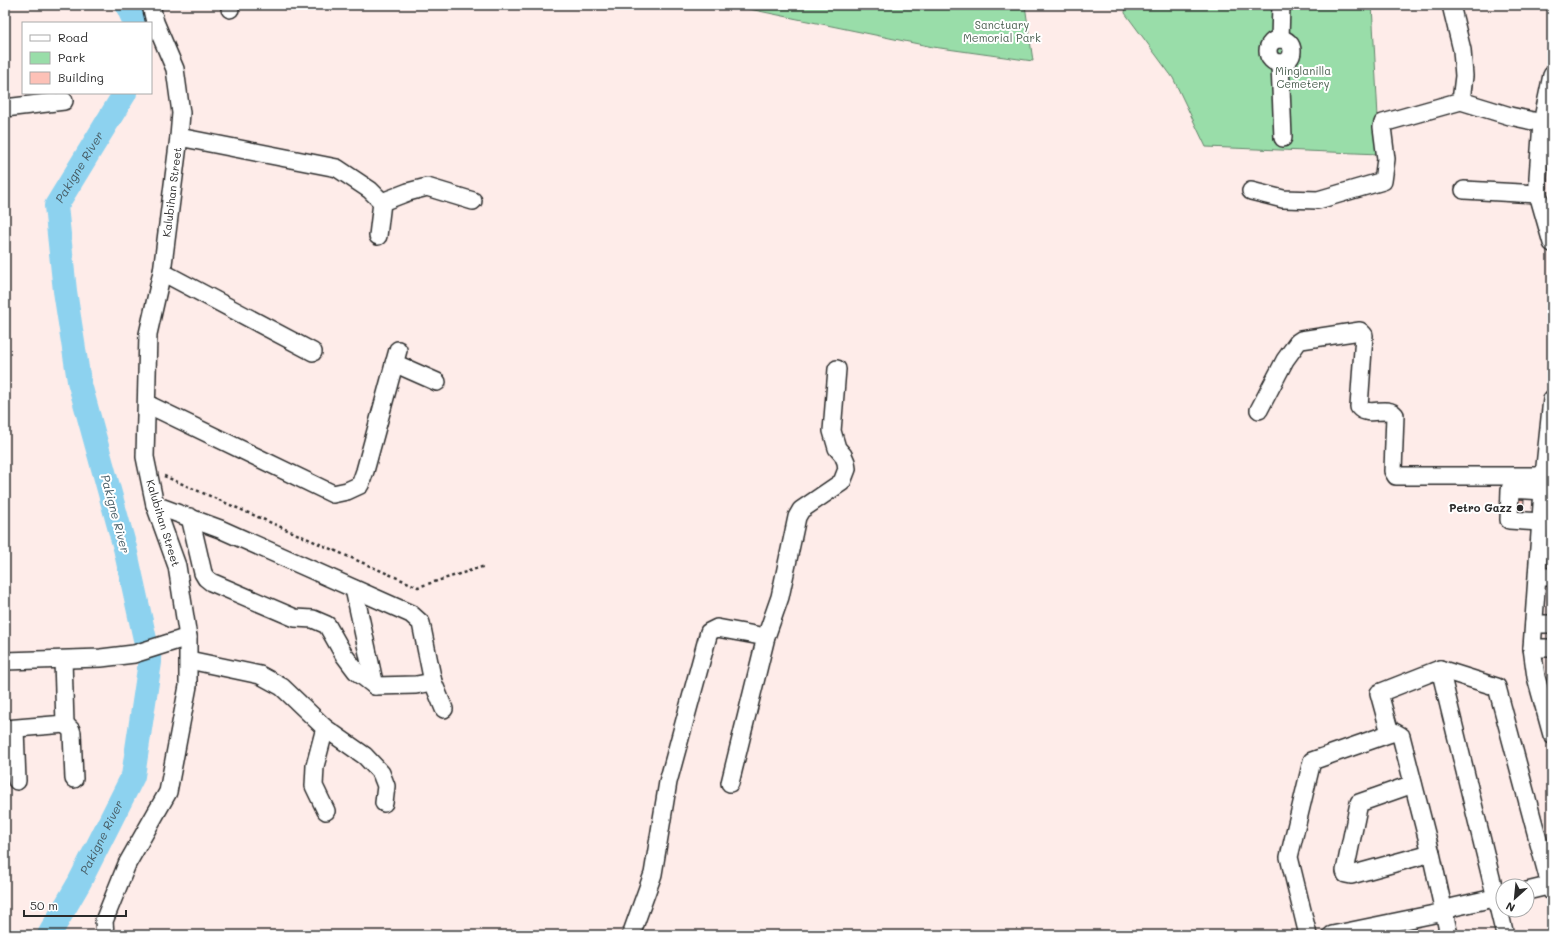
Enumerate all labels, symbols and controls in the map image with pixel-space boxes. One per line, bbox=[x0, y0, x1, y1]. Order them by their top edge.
park label: Sanctuary Memorial Park bbox=[963, 17, 1041, 45]
legend bbox=[22, 22, 152, 94]
text: Road bbox=[58, 29, 88, 45]
text: Park bbox=[58, 49, 85, 65]
park label: Minglanilla Cemetery bbox=[1275, 63, 1331, 91]
text: Building bbox=[58, 69, 104, 85]
water label: Pakigne River bbox=[51, 128, 107, 206]
street label: Kalubihan Street bbox=[158, 146, 185, 238]
water label: Pakigne River bbox=[98, 473, 134, 555]
street label: Kalubihan Street bbox=[143, 477, 184, 568]
place label: Petro Gazz bbox=[1449, 500, 1512, 515]
marker: Petro Gazz bbox=[1515, 503, 1525, 513]
water label: Pakigne River bbox=[76, 797, 126, 877]
north arrow bbox=[1495, 878, 1535, 918]
scale bar bbox=[24, 892, 126, 918]
text: 50 m bbox=[30, 897, 58, 913]
text: N bbox=[1503, 899, 1517, 916]

